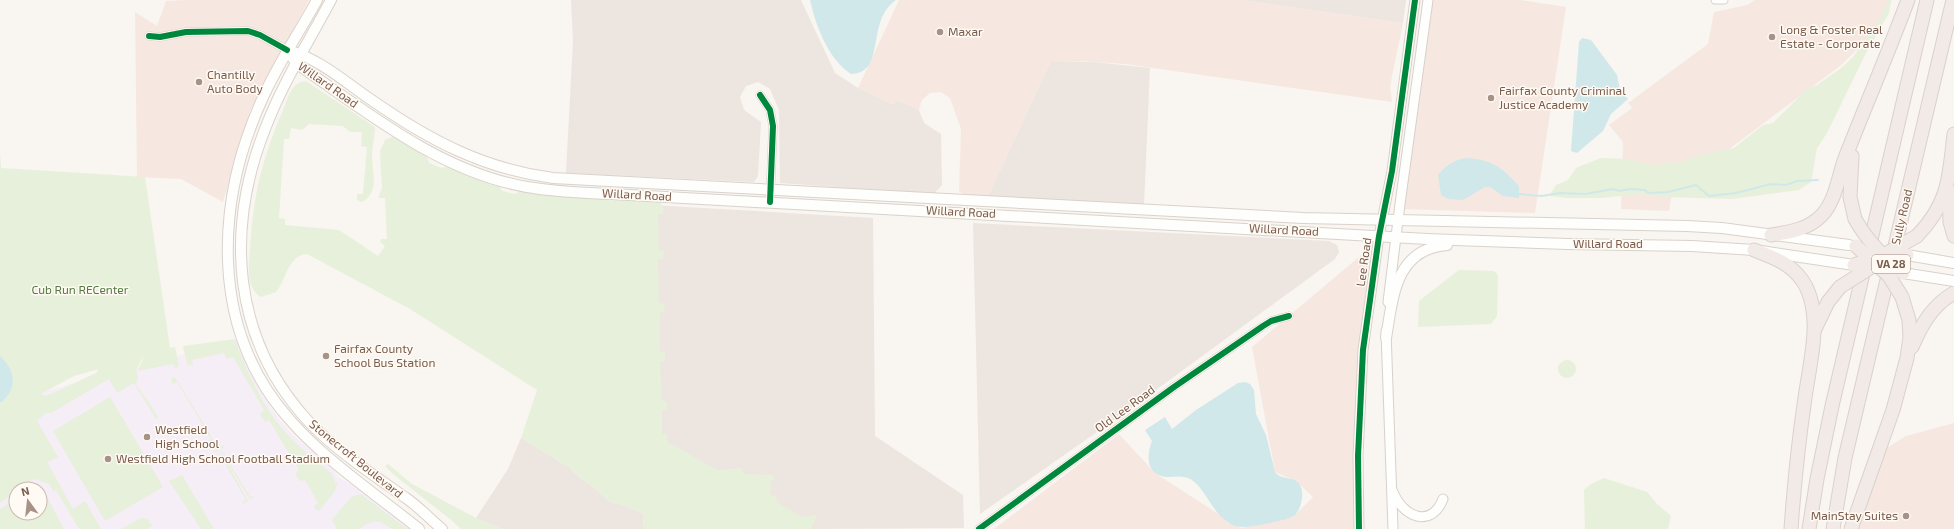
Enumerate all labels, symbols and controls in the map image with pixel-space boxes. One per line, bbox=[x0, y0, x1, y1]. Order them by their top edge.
place label: Long & Foster Real Estate - Corporate bbox=[1780, 22, 1883, 50]
place label: Maxar bbox=[948, 24, 983, 38]
marker: Maxar bbox=[935, 27, 945, 37]
marker: Long & Foster Real Estate - Corporate bbox=[1767, 32, 1777, 42]
street label: Willard Road bbox=[296, 58, 361, 110]
place label: Chantilly Auto Body bbox=[207, 67, 264, 95]
marker: Chantilly Auto Body bbox=[194, 77, 204, 87]
place label: Fairfax County Criminal Justice Academy bbox=[1499, 83, 1626, 111]
marker: Fairfax County Criminal Justice Academy bbox=[1486, 93, 1496, 103]
street label: Willard Road bbox=[602, 185, 672, 203]
street label: Sully Road bbox=[1888, 188, 1914, 246]
street label: Willard Road bbox=[926, 202, 996, 220]
street label: Willard Road bbox=[1249, 220, 1319, 238]
street label: Lee Road bbox=[1353, 236, 1373, 287]
street label: Willard Road bbox=[1573, 236, 1643, 250]
road number: VA 28 bbox=[1872, 255, 1910, 273]
park label: Cub Run RECenter bbox=[31, 282, 129, 296]
place label: Fairfax County School Bus Station bbox=[334, 341, 435, 369]
marker: Fairfax County School Bus Station bbox=[321, 351, 331, 361]
street label: Old Lee Road bbox=[1092, 382, 1157, 435]
street label: Stonecroft Boulevard bbox=[307, 416, 406, 500]
place label: Westfield High School bbox=[155, 422, 220, 450]
marker: Westfield High School bbox=[142, 432, 152, 442]
place label: Westfield High School Football Stadium bbox=[116, 451, 330, 465]
marker: Westfield High School Football Stadium bbox=[103, 454, 113, 464]
north arrow bbox=[8, 481, 48, 521]
text: N bbox=[20, 484, 31, 498]
place label: MainStay Suites bbox=[1811, 508, 1898, 522]
marker: MainStay Suites bbox=[1901, 511, 1911, 521]

